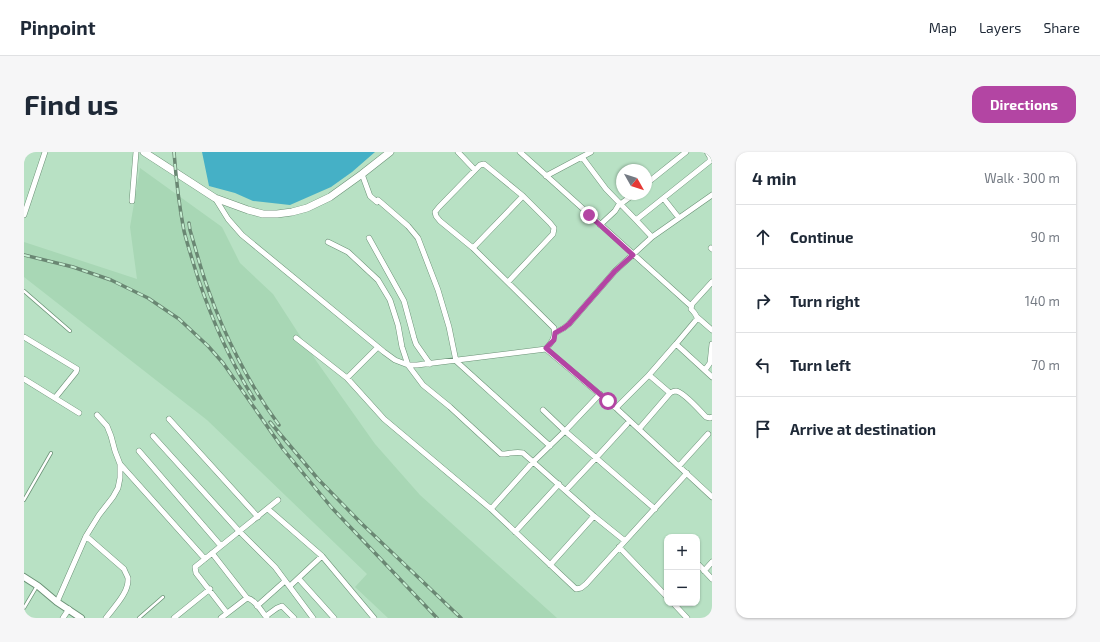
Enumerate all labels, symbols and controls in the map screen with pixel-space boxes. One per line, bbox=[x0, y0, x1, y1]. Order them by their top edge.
text: Pinpoint bbox=[20, 16, 95, 39]
text: Map bbox=[929, 19, 957, 36]
text: Layers bbox=[979, 19, 1021, 36]
text: Share bbox=[1043, 19, 1080, 36]
button: Directions bbox=[972, 86, 1076, 123]
text: Find us bbox=[24, 87, 118, 121]
north arrow bbox=[616, 164, 652, 200]
text: 4 min bbox=[752, 168, 796, 188]
text: Walk · 300 m bbox=[984, 170, 1060, 186]
route end bbox=[580, 206, 598, 224]
icon: ahead bbox=[752, 226, 774, 248]
text: Continue bbox=[790, 228, 853, 246]
text: 90 m bbox=[1030, 229, 1060, 245]
icon: right bbox=[752, 290, 774, 312]
text: Turn right bbox=[790, 292, 860, 310]
text: 140 m bbox=[1025, 293, 1060, 309]
icon: left bbox=[752, 354, 774, 376]
text: Turn left bbox=[790, 356, 851, 374]
text: 70 m bbox=[1031, 357, 1060, 373]
route start bbox=[599, 392, 617, 410]
icon: arrive bbox=[752, 418, 774, 440]
text: Arrive at destination bbox=[790, 420, 936, 438]
map controls bbox=[664, 534, 700, 606]
button: + bbox=[664, 534, 700, 570]
button: − bbox=[664, 570, 700, 606]

